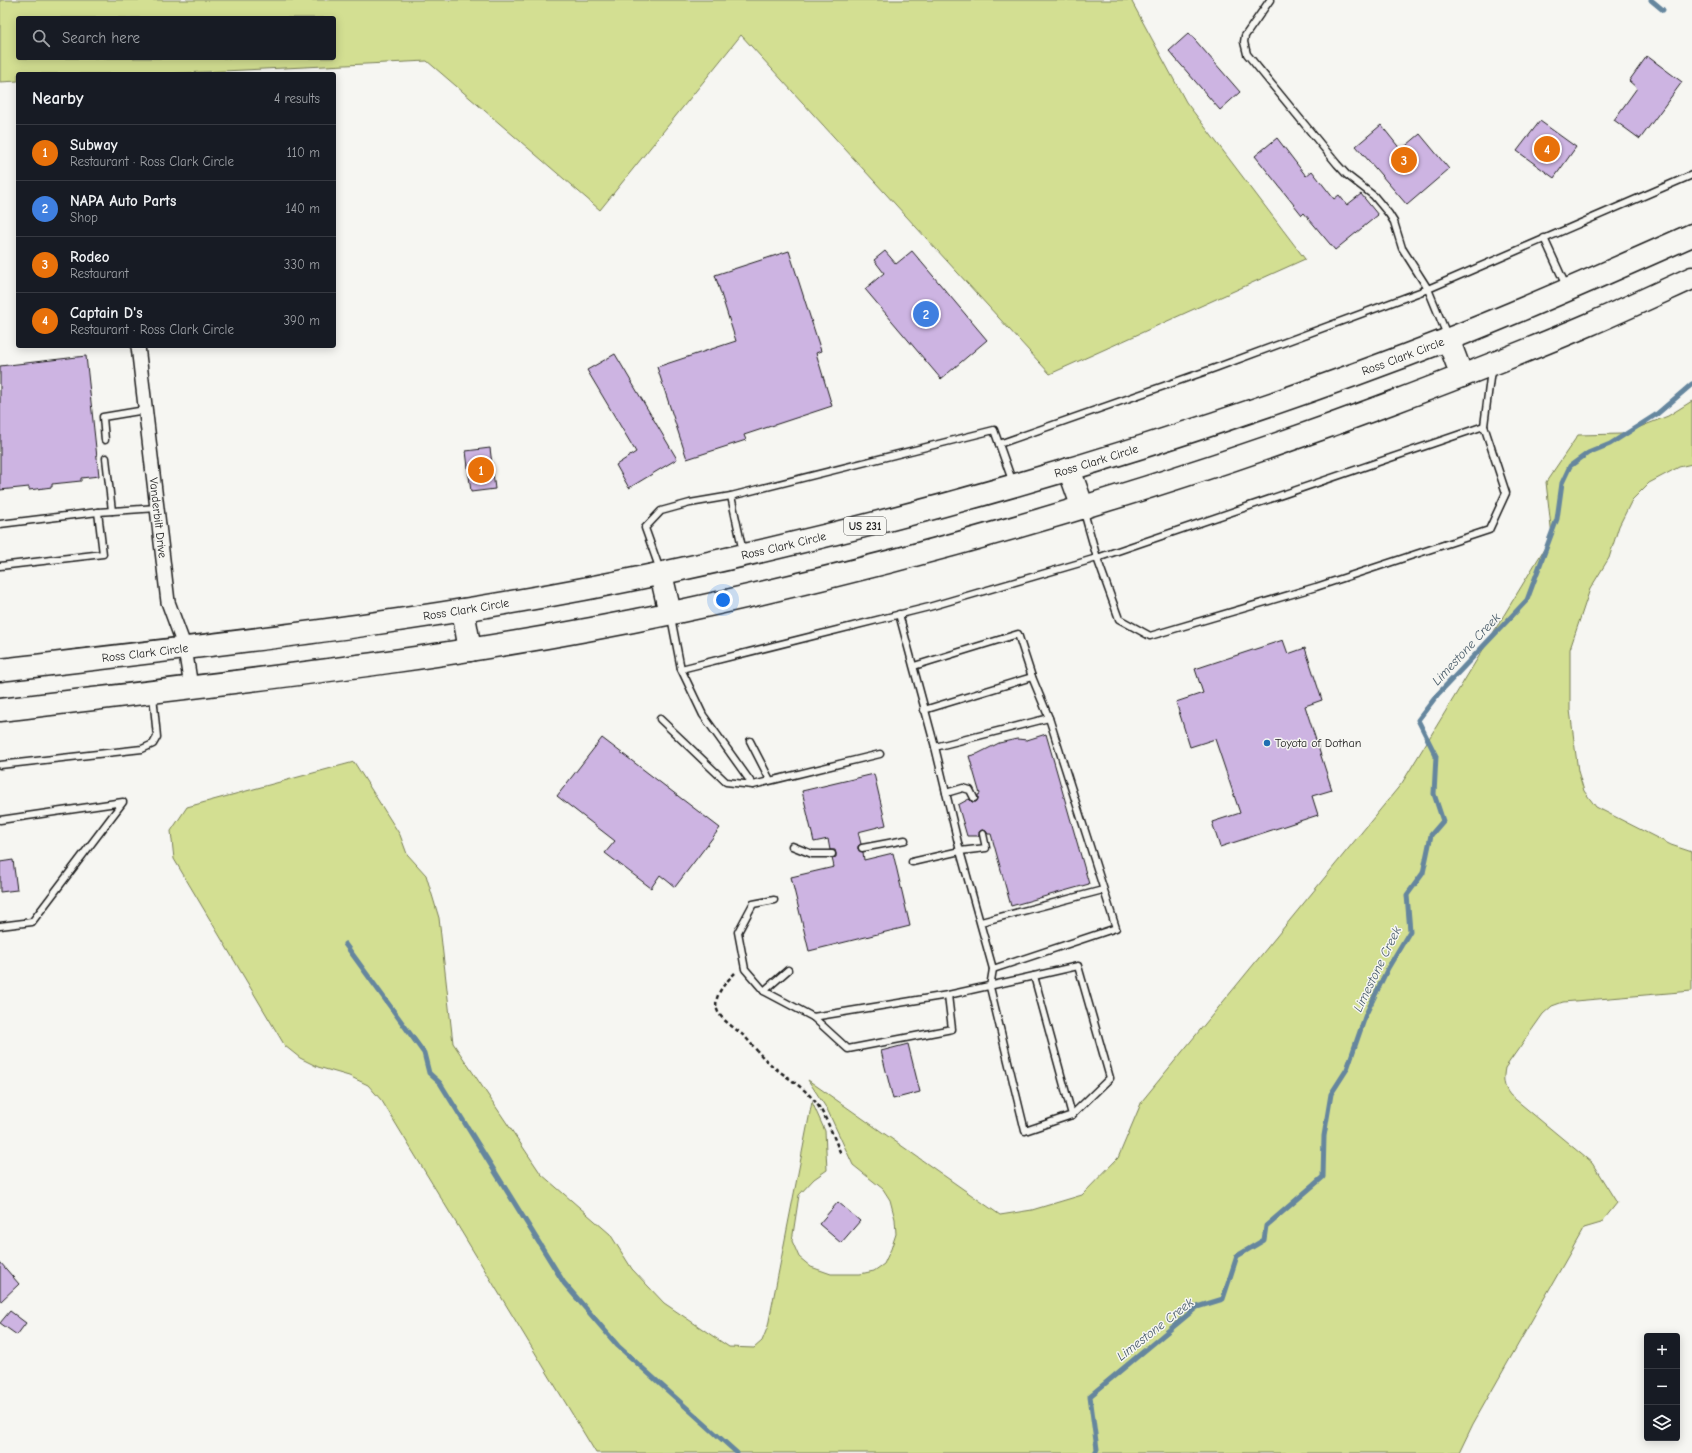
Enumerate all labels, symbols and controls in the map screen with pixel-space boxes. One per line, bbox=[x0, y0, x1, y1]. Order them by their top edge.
search box bbox=[16, 16, 336, 60]
icon: search bbox=[30, 27, 52, 49]
text: Search here bbox=[62, 29, 140, 47]
text: Nearby bbox=[32, 89, 83, 108]
text: 4 results bbox=[274, 91, 320, 106]
pin: 4 bbox=[1534, 134, 1560, 164]
text: Subway bbox=[70, 136, 118, 154]
text: 1 bbox=[42, 145, 48, 160]
text: 110 m bbox=[287, 145, 320, 160]
pin: 3 bbox=[1391, 145, 1417, 175]
text: Restaurant · Ross Clark Circle bbox=[70, 154, 234, 169]
text: NAPA Auto Parts bbox=[70, 192, 176, 210]
text: 2 bbox=[42, 201, 48, 216]
text: 140 m bbox=[286, 201, 320, 216]
text: Shop bbox=[70, 210, 98, 225]
text: Rodeo bbox=[70, 248, 109, 266]
text: 3 bbox=[42, 257, 48, 272]
text: 330 m bbox=[284, 257, 320, 272]
text: Restaurant bbox=[70, 266, 129, 281]
pin: 2 bbox=[913, 299, 939, 329]
text: Captain D's bbox=[70, 304, 143, 322]
text: 4 bbox=[42, 313, 48, 328]
text: 390 m bbox=[284, 313, 320, 328]
text: Restaurant · Ross Clark Circle bbox=[70, 322, 234, 337]
street label: Ross Clark Circle bbox=[1360, 335, 1446, 378]
street label: Ross Clark Circle bbox=[1053, 441, 1140, 480]
pin: 1 bbox=[468, 455, 494, 485]
street label: Vanderbilt Drive bbox=[146, 477, 170, 559]
road number: US 231 bbox=[844, 517, 886, 535]
street label: Ross Clark Circle bbox=[740, 529, 828, 563]
your location bbox=[713, 590, 733, 610]
street label: Ross Clark Circle bbox=[422, 596, 510, 623]
water label: Limestone Creek bbox=[1429, 609, 1504, 688]
street label: Ross Clark Circle bbox=[101, 641, 189, 665]
place label: Toyota of Dothan bbox=[1275, 736, 1361, 750]
marker: Toyota of Dothan bbox=[1262, 738, 1272, 748]
water label: Limestone Creek bbox=[1350, 923, 1404, 1014]
water label: Limestone Creek bbox=[1114, 1294, 1197, 1364]
map controls bbox=[1644, 1333, 1680, 1441]
button: + bbox=[1644, 1333, 1680, 1369]
button: − bbox=[1644, 1369, 1680, 1405]
button: layers bbox=[1644, 1405, 1680, 1441]

